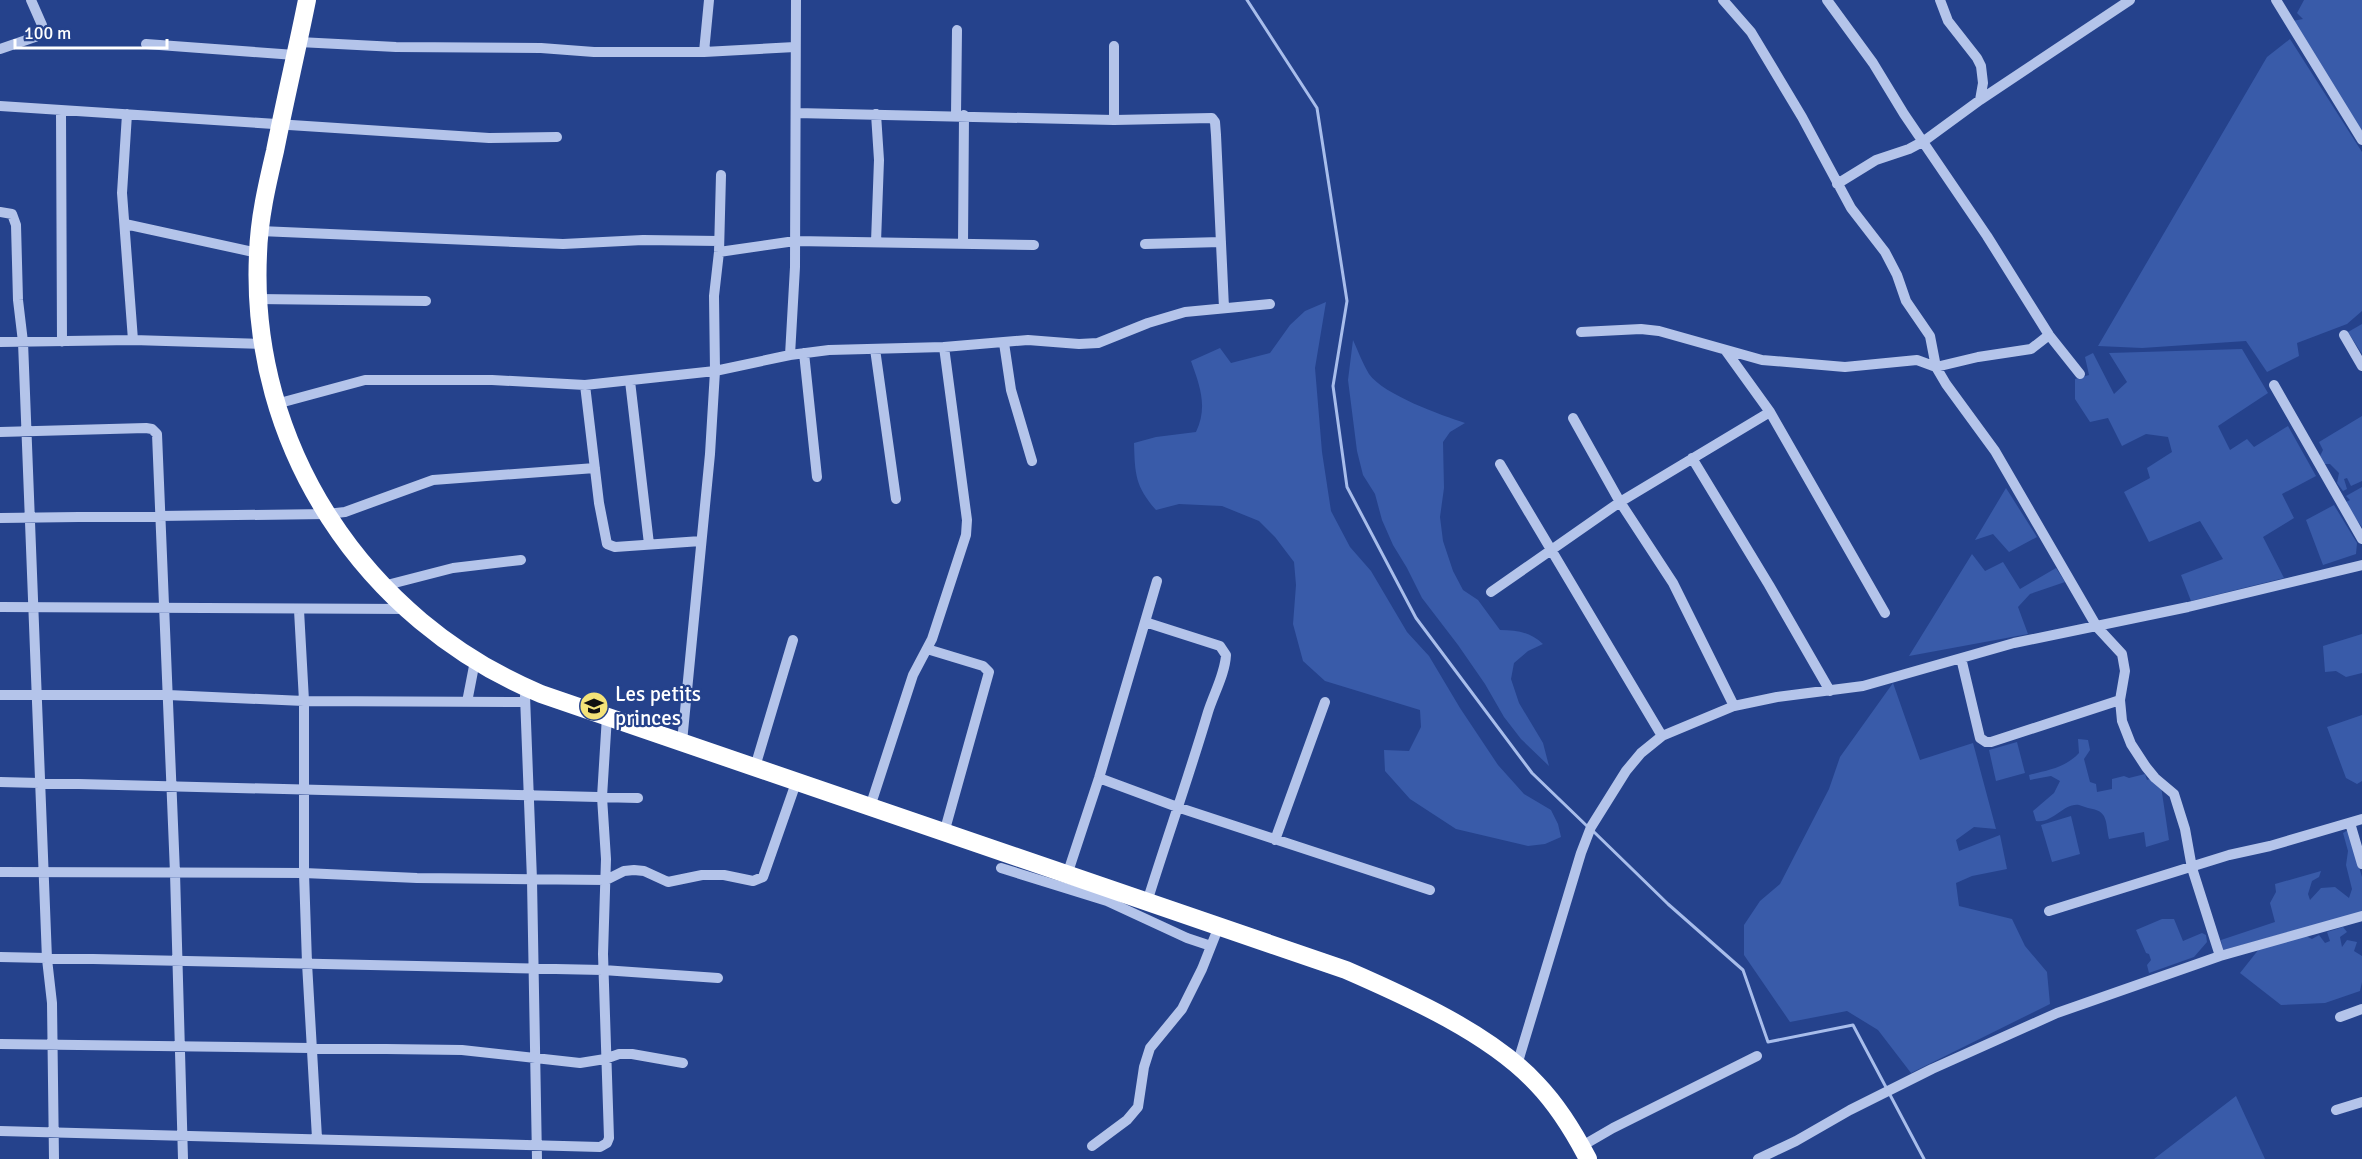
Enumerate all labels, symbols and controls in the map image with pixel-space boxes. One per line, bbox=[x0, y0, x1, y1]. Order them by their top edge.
scale bar bbox=[15, 12, 166, 50]
text: 100 m bbox=[24, 22, 71, 44]
place label: Les petits princes bbox=[615, 681, 701, 731]
school or university icon: Les petits princes bbox=[578, 690, 610, 722]

